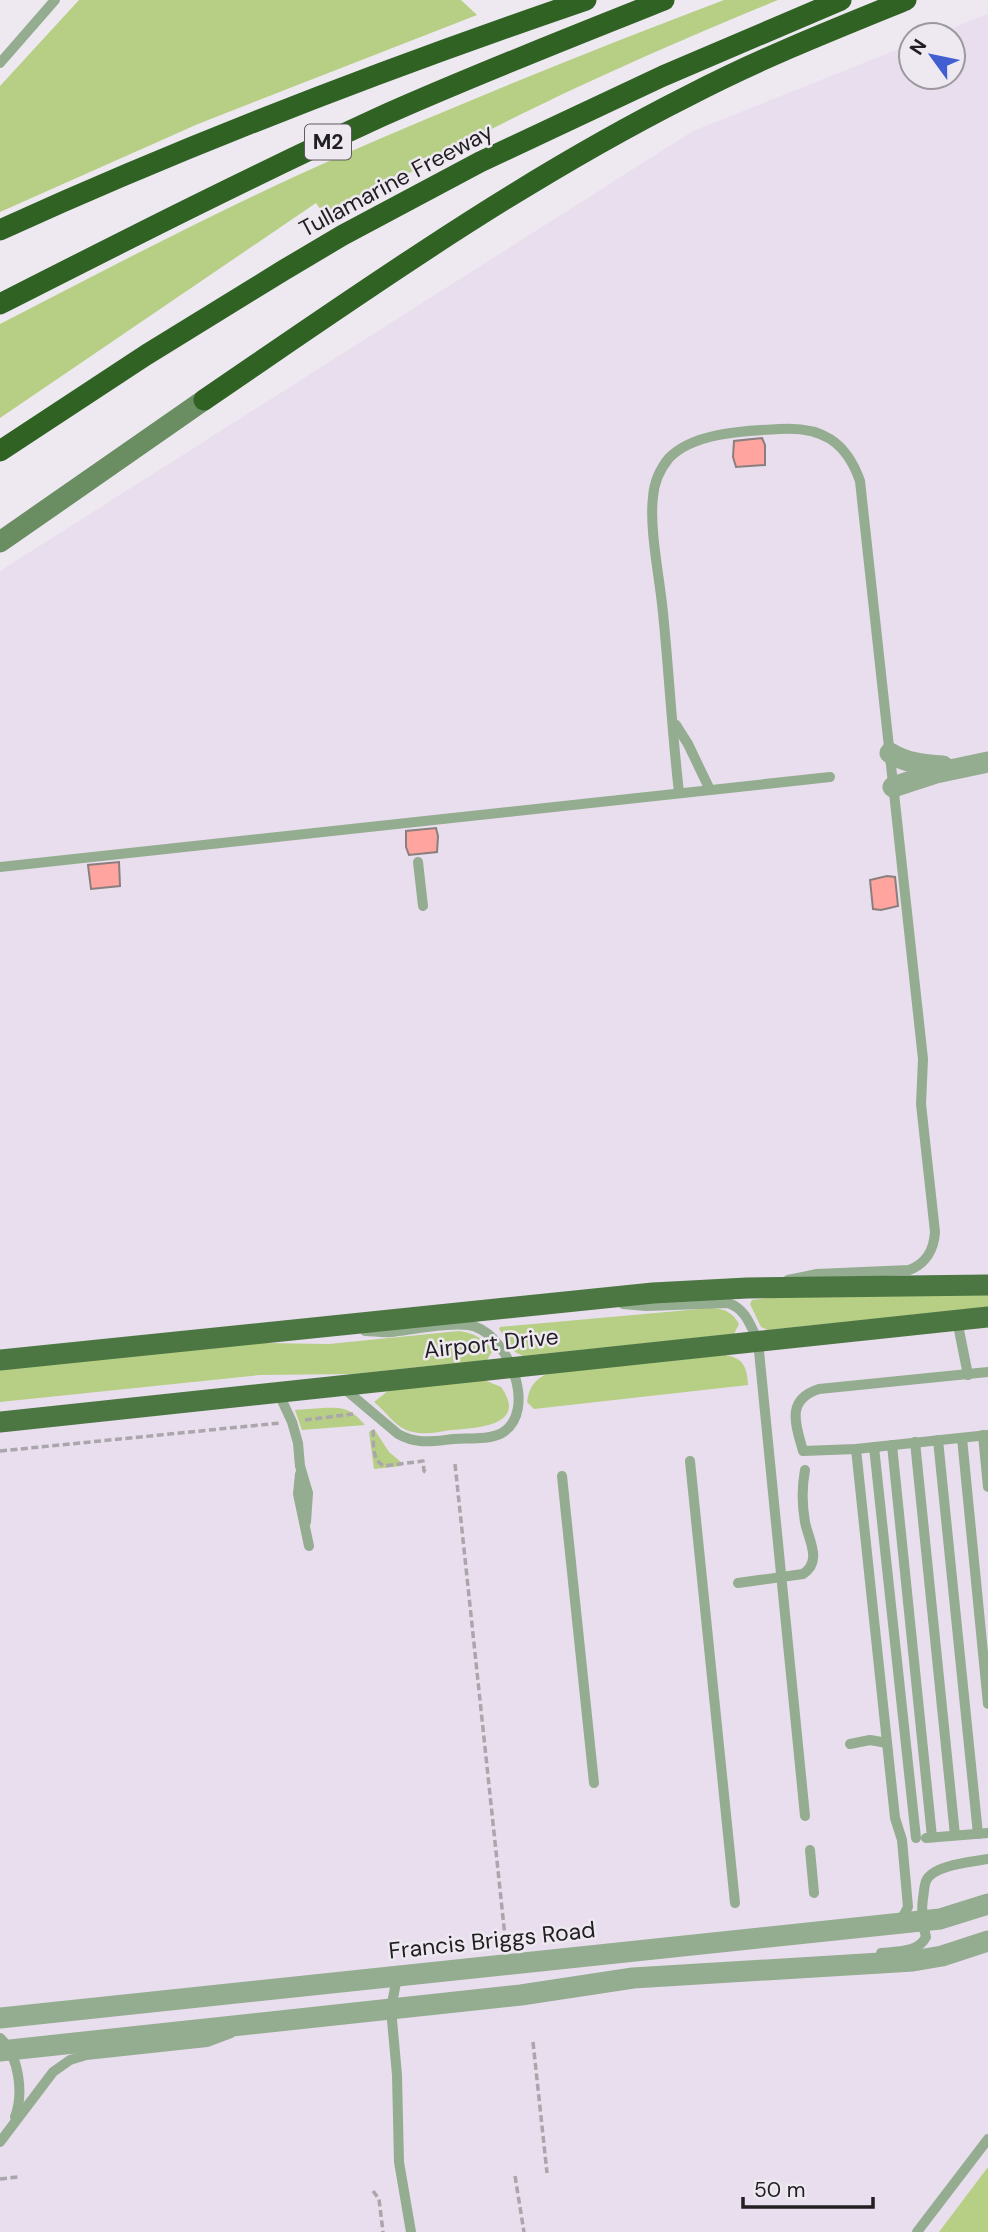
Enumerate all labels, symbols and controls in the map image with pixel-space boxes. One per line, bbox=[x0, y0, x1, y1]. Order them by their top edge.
north arrow bbox=[897, 21, 967, 91]
text: N bbox=[904, 34, 932, 60]
street label: Tullamarine Freeway bbox=[294, 116, 498, 244]
road number: M2 bbox=[305, 124, 351, 160]
street label: Airport Drive bbox=[422, 1321, 560, 1365]
street label: Francis Briggs Road bbox=[387, 1914, 597, 1966]
scale bar bbox=[743, 2166, 872, 2210]
text: 50 m bbox=[754, 2176, 805, 2204]

